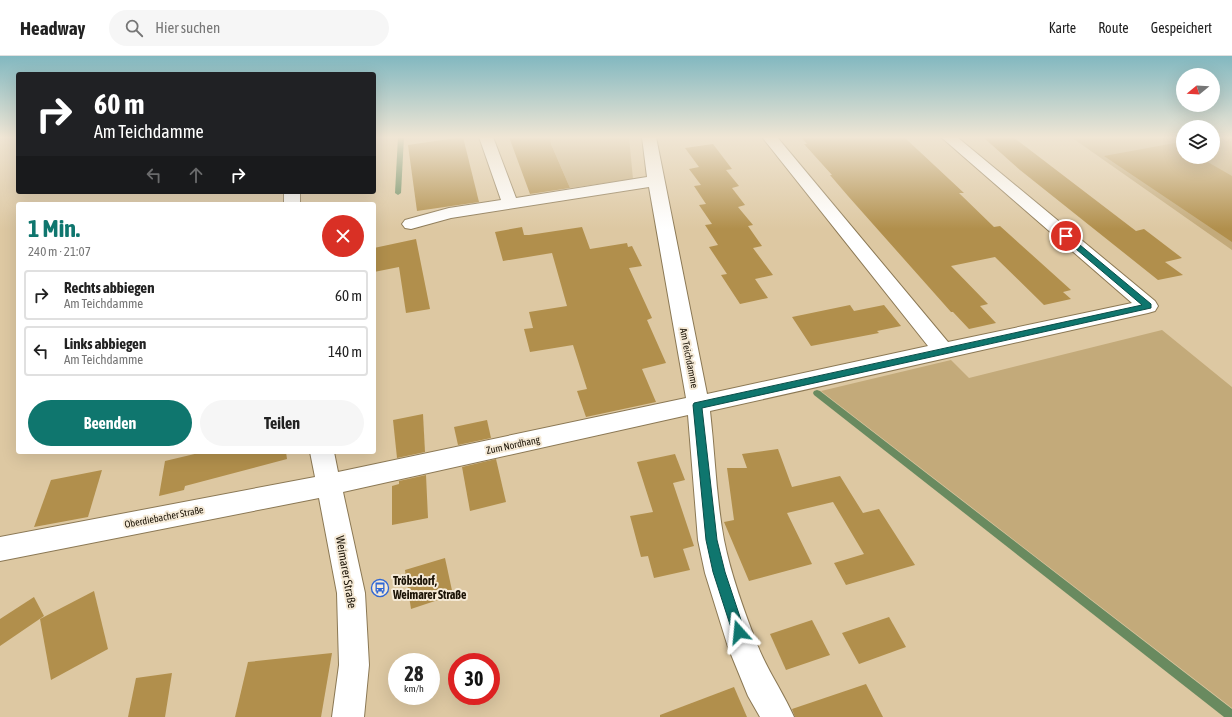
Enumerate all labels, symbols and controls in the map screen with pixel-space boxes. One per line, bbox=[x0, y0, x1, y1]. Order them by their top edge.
search box bbox=[109, 10, 389, 46]
text: Headway bbox=[20, 17, 85, 39]
icon: search bbox=[123, 17, 145, 39]
text: Hier suchen bbox=[155, 19, 220, 36]
text: Karte bbox=[1049, 20, 1076, 36]
text: Route bbox=[1098, 20, 1129, 36]
text: Gespeichert bbox=[1151, 20, 1212, 36]
north arrow bbox=[1176, 68, 1220, 112]
map controls bbox=[1176, 68, 1220, 164]
icon: right bbox=[28, 88, 80, 140]
text: 60 m bbox=[94, 88, 144, 120]
button: layers bbox=[1176, 120, 1220, 164]
text: Am Teichdamme bbox=[94, 121, 204, 142]
icon: left bbox=[143, 164, 165, 186]
icon: ahead bbox=[185, 164, 207, 186]
icon: right bbox=[227, 164, 249, 186]
text: 1 Min. bbox=[28, 215, 80, 242]
button: close bbox=[322, 215, 364, 257]
pin bbox=[1049, 219, 1083, 253]
icon: arrive bbox=[1055, 225, 1077, 247]
text: 240 m · 21:07 bbox=[28, 244, 91, 259]
text: Rechts abbiegen bbox=[64, 279, 154, 296]
icon: right bbox=[30, 284, 52, 306]
text: 60 m bbox=[335, 287, 362, 304]
text: Am Teichdamme bbox=[64, 296, 143, 311]
street label: Am Teichdamme bbox=[678, 327, 700, 389]
text: Links abbiegen bbox=[64, 335, 146, 352]
icon: left bbox=[30, 340, 52, 362]
text: 140 m bbox=[328, 343, 362, 360]
text: Am Teichdamme bbox=[64, 352, 143, 367]
button: Beenden bbox=[28, 400, 192, 446]
button: Teilen bbox=[200, 400, 364, 446]
street label: Zum Nordhang bbox=[485, 434, 542, 456]
street label: Oberdiebacher Straße bbox=[124, 504, 205, 530]
street label: Weimarer Straße bbox=[333, 535, 359, 609]
place label: Tröbsdorf, Weimarer Straße bbox=[392, 574, 467, 602]
bus stop icon: Tröbsdorf, Weimarer Straße bbox=[370, 578, 390, 598]
position arrow bbox=[718, 611, 760, 653]
speed limit sign: 30 bbox=[448, 653, 500, 705]
text: 28 bbox=[405, 662, 423, 685]
text: km/h bbox=[404, 683, 424, 694]

